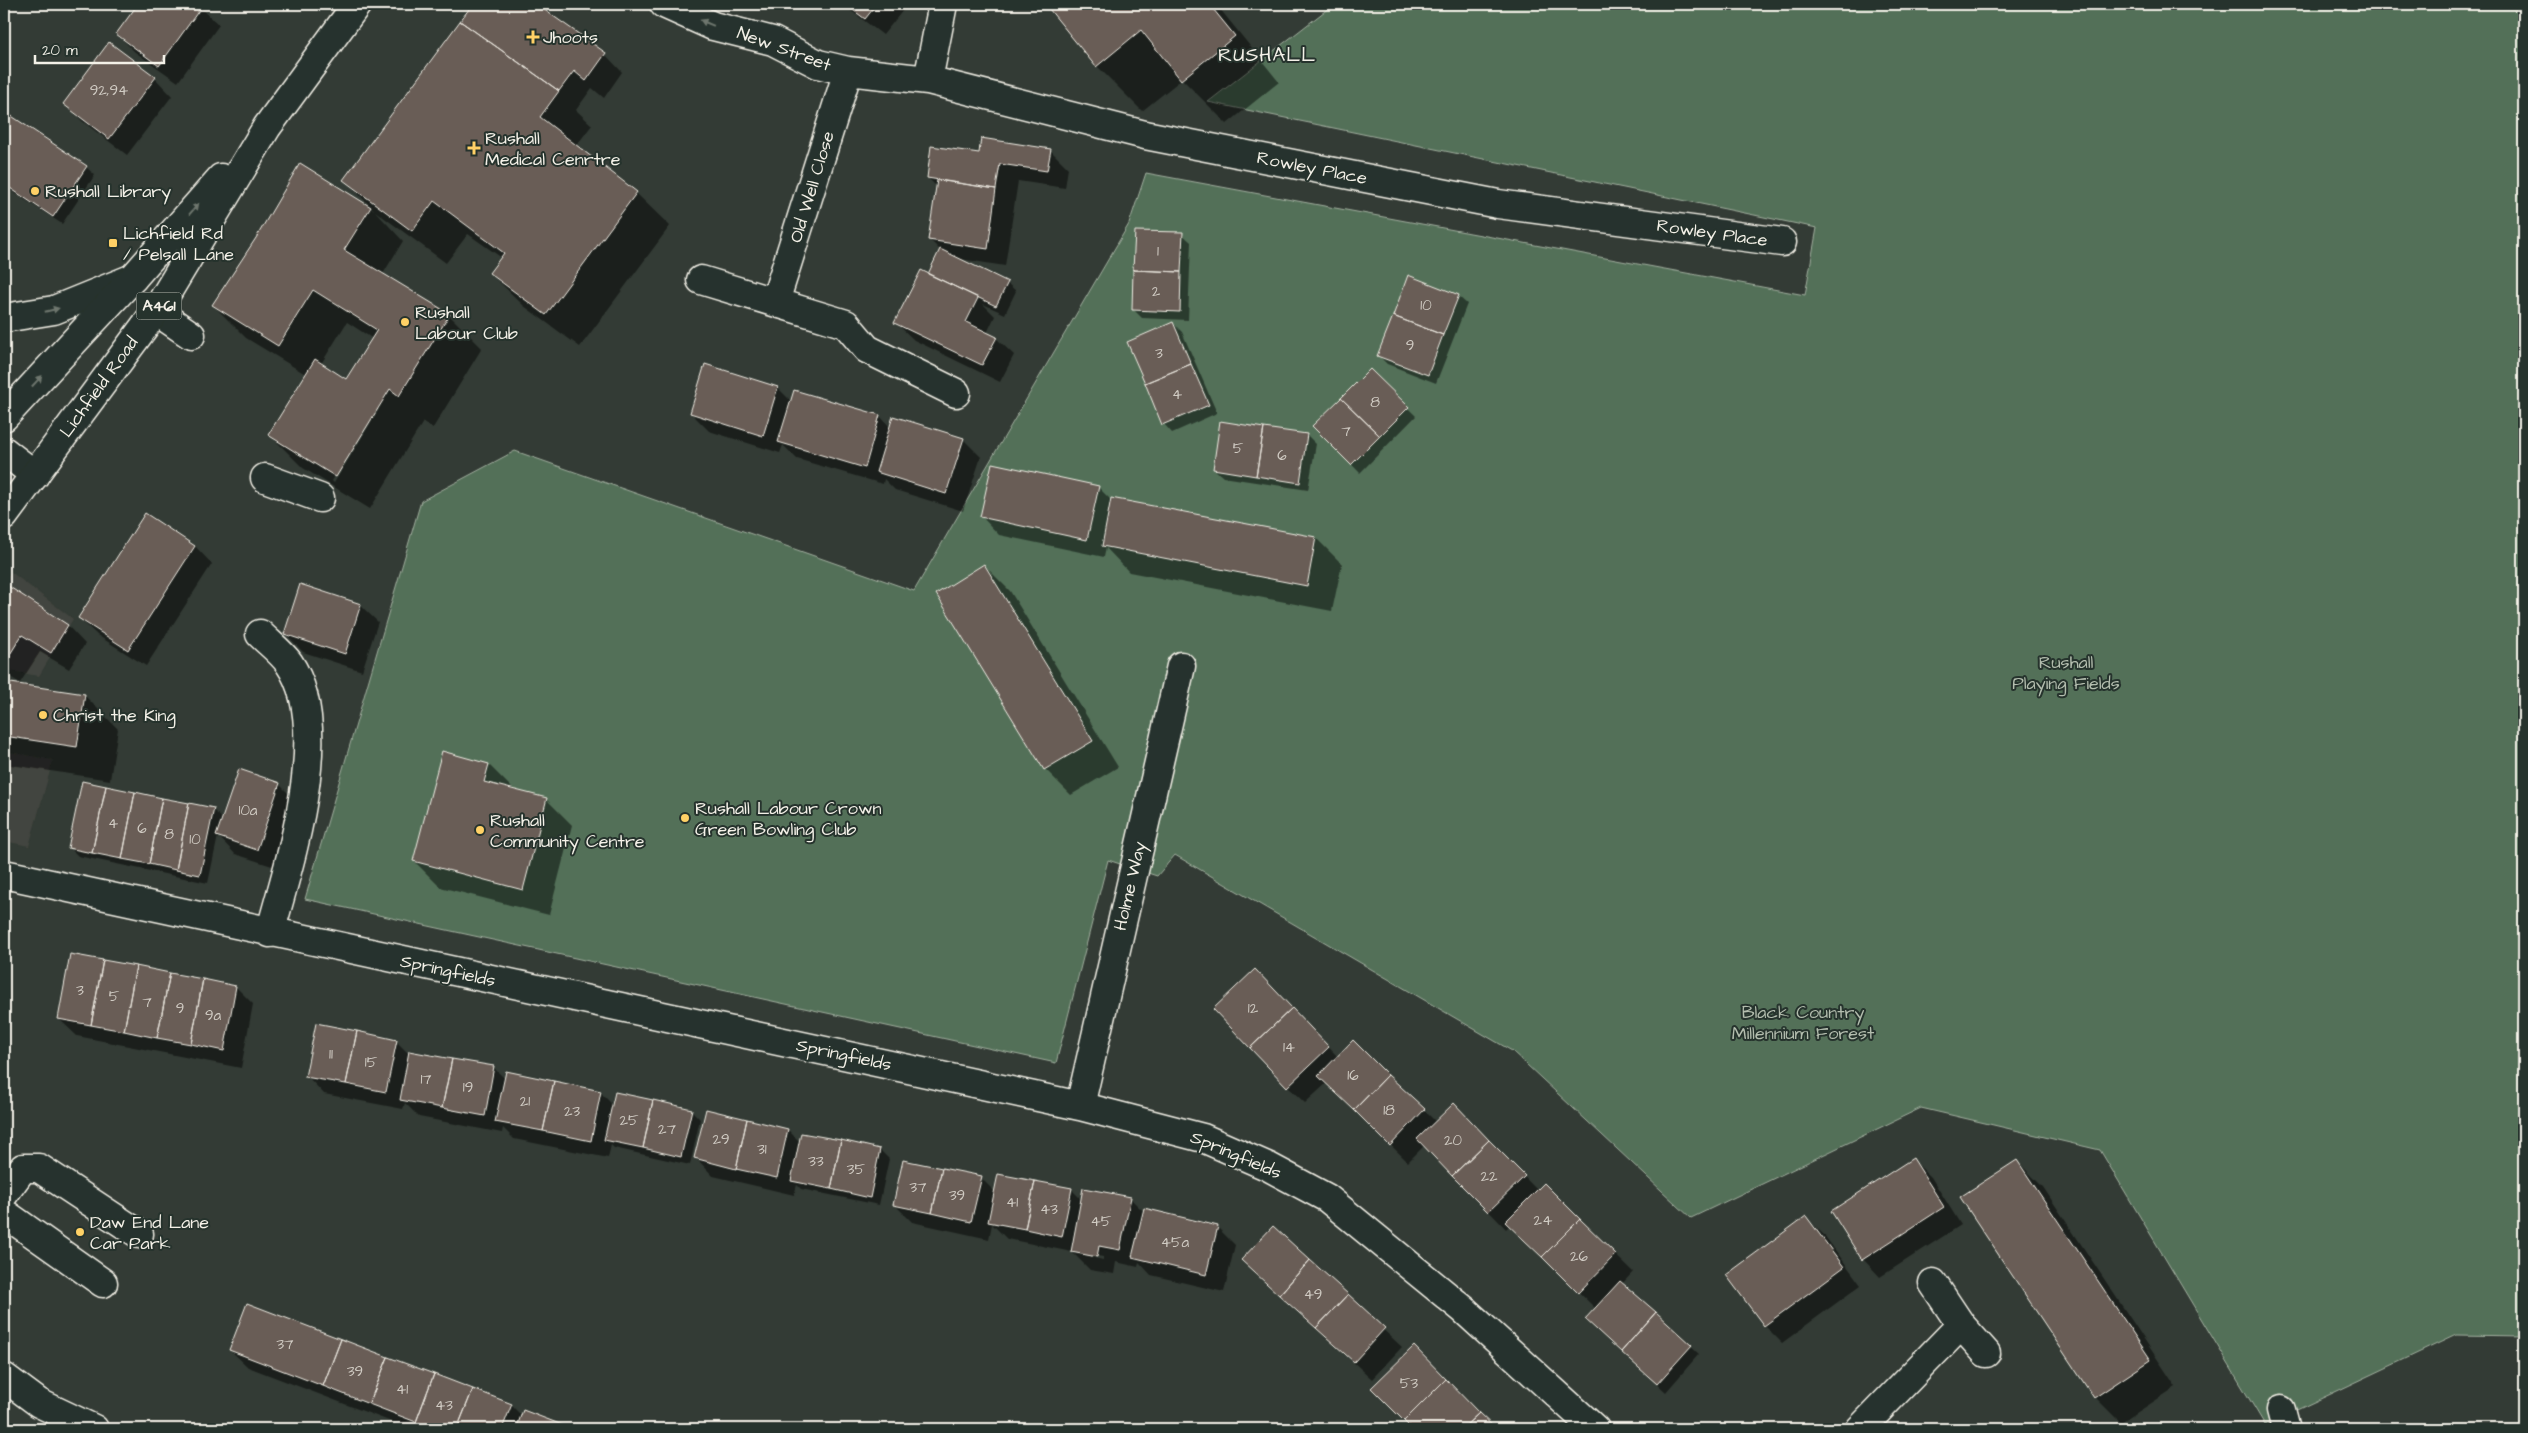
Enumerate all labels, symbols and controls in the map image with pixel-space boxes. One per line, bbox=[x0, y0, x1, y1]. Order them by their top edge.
one-way arrow bbox=[700, 18, 714, 26]
street label: New Street bbox=[734, 20, 835, 78]
place label: Jhoots bbox=[543, 25, 598, 50]
marker: Jhoots bbox=[527, 31, 539, 43]
scale bar bbox=[35, 32, 164, 64]
text: 20 m bbox=[42, 40, 78, 61]
district label: RUSHALL bbox=[1218, 41, 1316, 69]
house number: 92,94 bbox=[90, 80, 128, 101]
place label: Rushall Medical Cenrtre bbox=[485, 126, 621, 172]
street label: Old Well Close bbox=[783, 128, 841, 246]
marker: Rushall Medical Cenrtre bbox=[467, 141, 481, 155]
street label: Rowley Place bbox=[1255, 145, 1369, 192]
place label: Rushall Library bbox=[45, 179, 171, 205]
marker: Rushall Library bbox=[29, 185, 41, 197]
one-way arrow bbox=[188, 204, 200, 216]
street label: Rowley Place bbox=[1655, 213, 1769, 254]
place label: Lichfield Rd / Pelsall Lane bbox=[123, 221, 234, 267]
marker: Lichfield Rd / Pelsall Lane bbox=[107, 237, 119, 249]
house number: 1 bbox=[1157, 241, 1159, 262]
house number: 2 bbox=[1152, 281, 1161, 302]
road number: A461 bbox=[136, 292, 182, 320]
house number: 10 bbox=[1420, 295, 1432, 316]
place label: Rushall Labour Club bbox=[415, 300, 518, 346]
one-way arrow bbox=[44, 306, 59, 314]
marker: Rushall Labour Club bbox=[399, 316, 411, 328]
street label: Lichfield Road bbox=[54, 331, 144, 443]
house number: 9 bbox=[1406, 335, 1414, 356]
house number: 3 bbox=[1155, 343, 1163, 364]
one-way arrow bbox=[31, 376, 43, 388]
house number: 4 bbox=[1172, 384, 1182, 405]
house number: 8 bbox=[1370, 392, 1380, 413]
house number: 7 bbox=[1341, 421, 1351, 442]
house number: 5 bbox=[1233, 438, 1244, 459]
house number: 6 bbox=[1277, 445, 1287, 466]
park label: Rushall Playing Fields bbox=[2012, 650, 2120, 697]
place label: Christ the King bbox=[53, 703, 176, 729]
marker: Christ the King bbox=[37, 709, 49, 721]
place label: Rushall Labour Crown Green Bowling Club bbox=[695, 796, 881, 843]
house number: 10a bbox=[238, 800, 258, 821]
place label: Rushall Community Centre bbox=[490, 808, 645, 855]
marker: Rushall Labour Crown Green Bowling Club bbox=[679, 812, 691, 824]
house number: 4 bbox=[108, 813, 118, 834]
house number: 6 bbox=[137, 818, 147, 839]
house number: 8 bbox=[164, 824, 174, 845]
marker: Rushall Community Centre bbox=[474, 824, 486, 836]
house number: 10 bbox=[189, 829, 201, 850]
street label: Holme Way bbox=[1108, 839, 1153, 933]
street label: Springfields bbox=[398, 949, 498, 994]
house number: 3 bbox=[76, 980, 84, 1001]
house number: 5 bbox=[109, 986, 120, 1007]
house number: 7 bbox=[142, 992, 152, 1013]
house number: 9 bbox=[176, 998, 184, 1019]
house number: 12 bbox=[1248, 998, 1259, 1019]
park label: Black Country Millennium Forest bbox=[1732, 1000, 1875, 1046]
house number: 9a bbox=[205, 1005, 221, 1026]
street label: Springfields bbox=[794, 1033, 894, 1078]
house number: 14 bbox=[1283, 1037, 1295, 1058]
house number: 11 bbox=[329, 1044, 333, 1065]
house number: 15 bbox=[365, 1052, 378, 1073]
house number: 16 bbox=[1347, 1065, 1359, 1086]
house number: 17 bbox=[420, 1069, 432, 1090]
house number: 19 bbox=[463, 1077, 473, 1098]
house number: 21 bbox=[520, 1091, 530, 1112]
house number: 18 bbox=[1383, 1100, 1395, 1121]
house number: 23 bbox=[564, 1101, 580, 1122]
house number: 25 bbox=[619, 1110, 639, 1131]
house number: 27 bbox=[658, 1119, 676, 1140]
street label: Springfields bbox=[1186, 1125, 1285, 1186]
house number: 29 bbox=[712, 1129, 730, 1150]
house number: 20 bbox=[1444, 1130, 1463, 1151]
house number: 31 bbox=[757, 1139, 767, 1160]
house number: 33 bbox=[808, 1151, 824, 1172]
house number: 35 bbox=[847, 1159, 865, 1180]
house number: 22 bbox=[1480, 1166, 1498, 1187]
house number: 37 bbox=[910, 1177, 926, 1198]
house number: 39 bbox=[949, 1185, 965, 1206]
house number: 41 bbox=[1006, 1192, 1018, 1213]
house number: 43 bbox=[1040, 1199, 1058, 1220]
place label: Daw End Lane Car Park bbox=[90, 1210, 209, 1256]
house number: 24 bbox=[1534, 1210, 1552, 1231]
house number: 45 bbox=[1091, 1211, 1112, 1232]
marker: Daw End Lane Car Park bbox=[74, 1226, 86, 1238]
house number: 45a bbox=[1161, 1232, 1190, 1253]
house number: 26 bbox=[1570, 1246, 1589, 1267]
house number: 49 bbox=[1304, 1284, 1322, 1305]
house number: 37 bbox=[277, 1334, 293, 1355]
house number: 39 bbox=[347, 1361, 363, 1382]
house number: 53 bbox=[1400, 1373, 1418, 1394]
house number: 41 bbox=[396, 1379, 408, 1400]
house number: 43 bbox=[435, 1395, 453, 1416]

